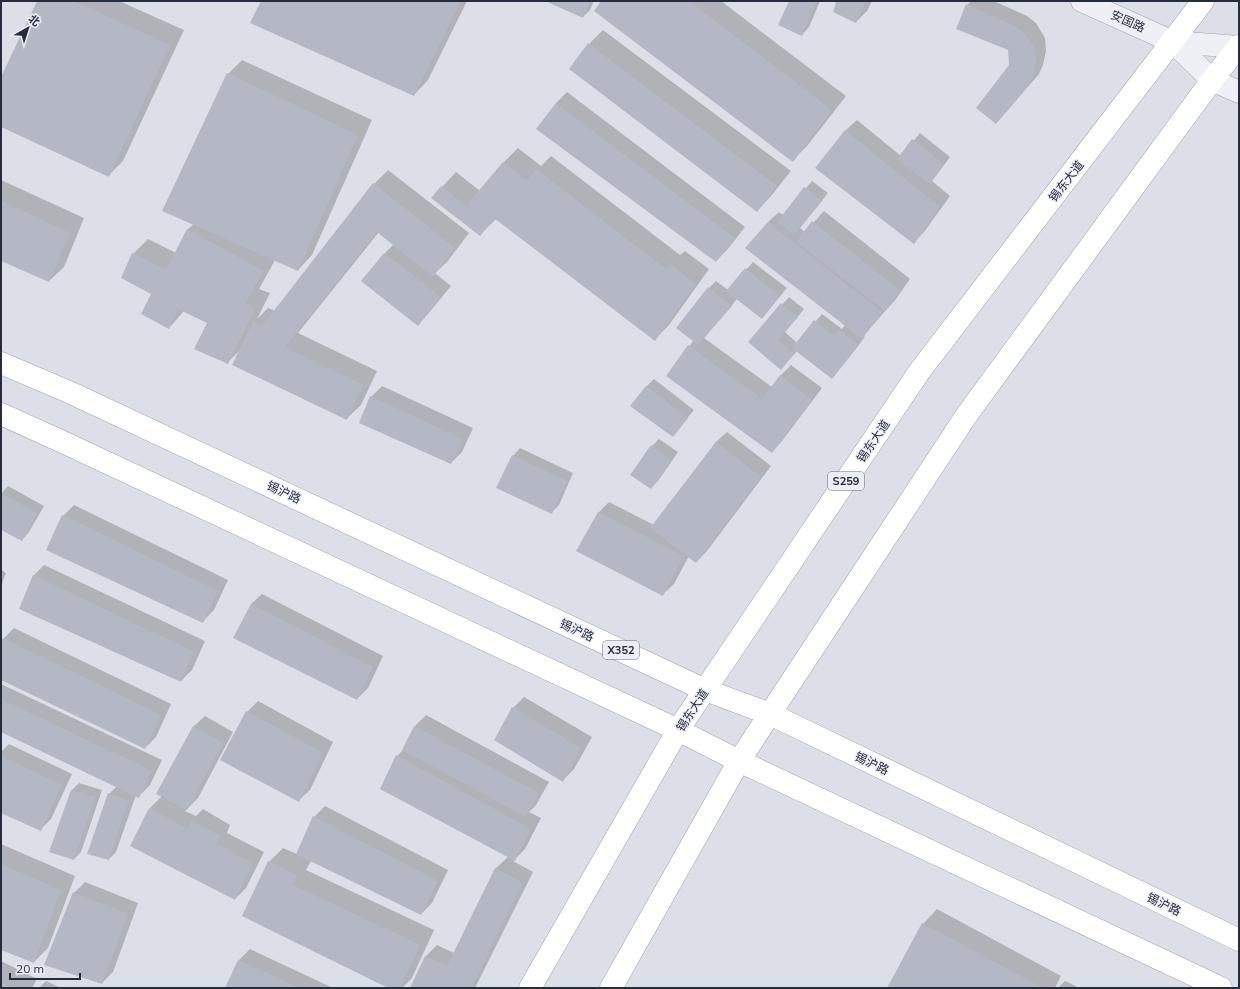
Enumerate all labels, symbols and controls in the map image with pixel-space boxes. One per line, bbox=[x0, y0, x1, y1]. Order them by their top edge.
street label: 安国路 bbox=[1108, 7, 1148, 35]
north arrow bbox=[8, 8, 48, 48]
text: 北 bbox=[26, 11, 43, 29]
street label: 锡东大道 bbox=[1045, 157, 1087, 205]
street label: 锡东大道 bbox=[853, 417, 893, 465]
road number: S259 bbox=[828, 472, 864, 490]
street label: 锡沪路 bbox=[265, 478, 303, 506]
street label: 锡沪路 bbox=[558, 616, 596, 644]
road number: X352 bbox=[603, 641, 639, 659]
street label: 锡东大道 bbox=[673, 686, 711, 734]
street label: 锡沪路 bbox=[853, 748, 891, 778]
street label: 锡沪路 bbox=[1145, 889, 1183, 919]
scale bar bbox=[10, 955, 80, 981]
text: 20 m bbox=[16, 961, 44, 976]

